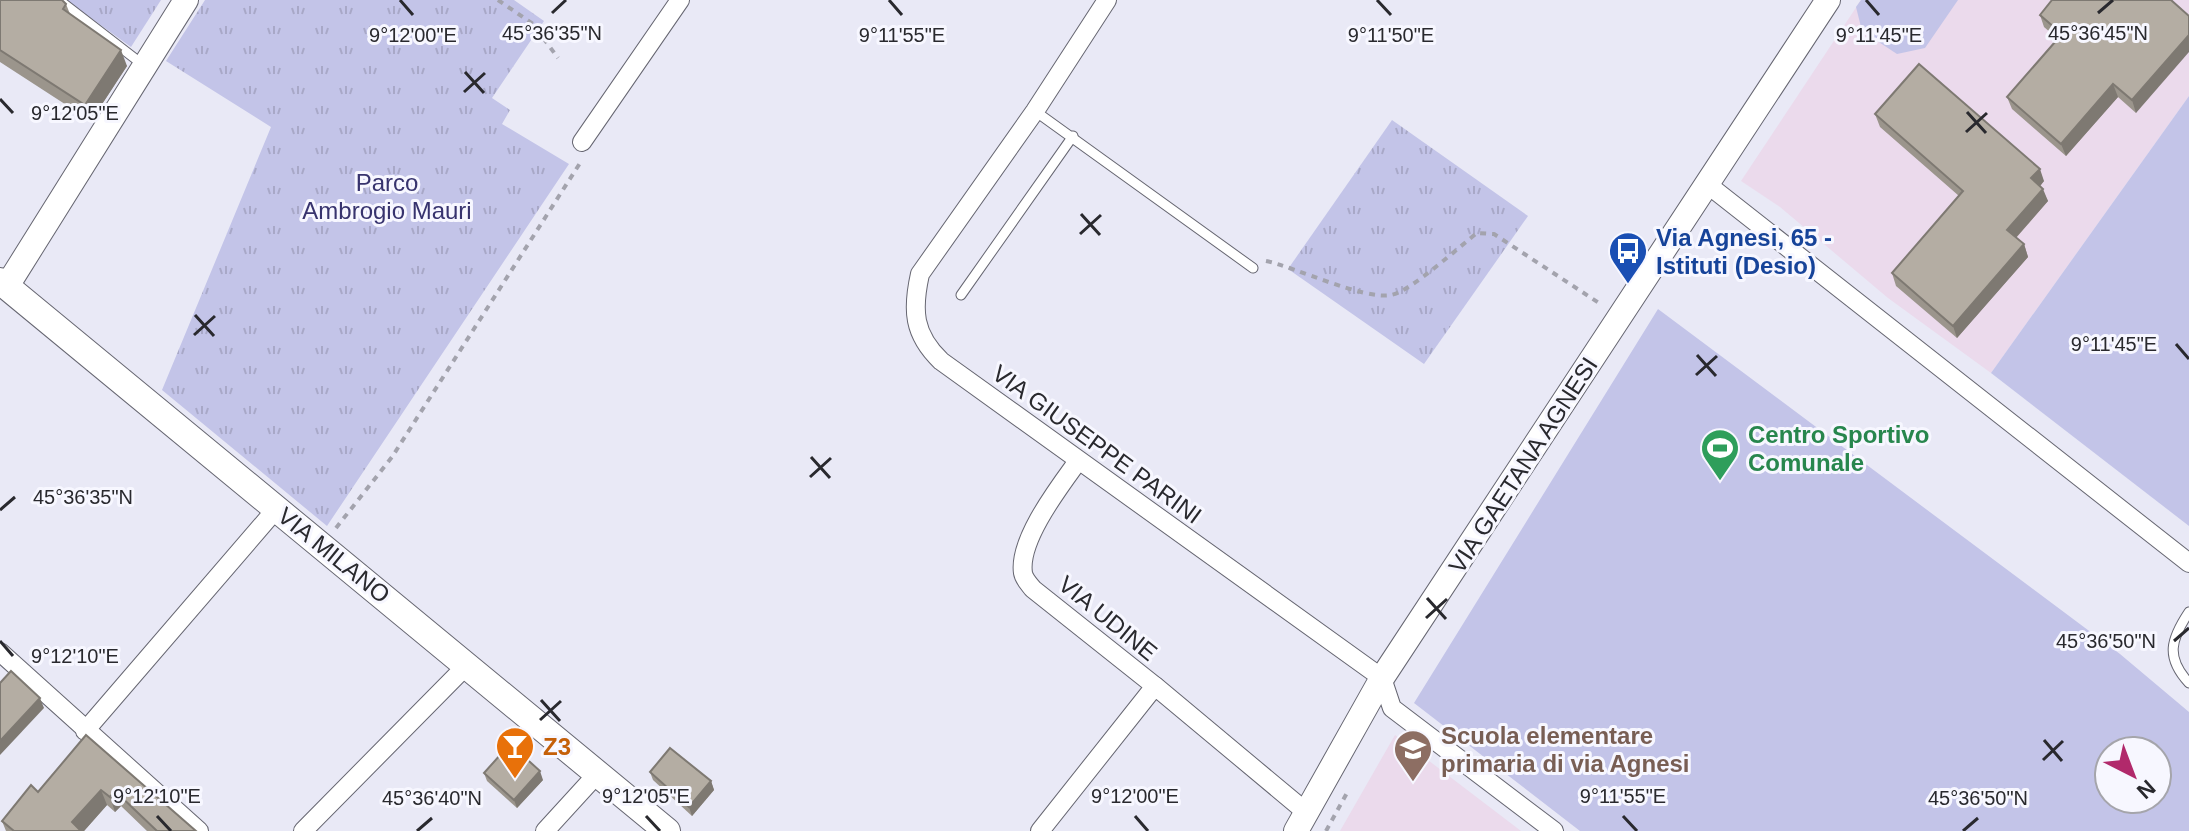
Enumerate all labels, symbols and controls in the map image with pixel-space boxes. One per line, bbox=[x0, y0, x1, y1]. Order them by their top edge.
text: 45°36'35"N bbox=[502, 22, 602, 44]
text: 45°36'45"N bbox=[2048, 22, 2148, 44]
text: 9°12'00"E bbox=[369, 24, 457, 46]
text: 9°11'55"E bbox=[859, 24, 945, 46]
text: 9°11'50"E bbox=[1348, 24, 1434, 46]
text: 9°11'45"E bbox=[1836, 24, 1922, 46]
text: 9°12'05"E bbox=[31, 102, 119, 124]
park label: Parco Ambrogio Mauri bbox=[302, 169, 472, 224]
place label: Via Agnesi, 65 - Istituti (Desio) bbox=[1656, 224, 1832, 279]
bus stop icon: Via Agnesi, 65 - Istituti (Desio) bbox=[1607, 230, 1649, 285]
text: 9°11'45"E bbox=[2071, 333, 2157, 355]
street label: VIA GAETANA AGNESI bbox=[1443, 352, 1603, 578]
street label: VIA GIUSEPPE PARINI bbox=[987, 359, 1207, 529]
place label: Centro Sportivo Comunale bbox=[1748, 421, 1929, 476]
sports icon: Centro Sportivo Comunale bbox=[1699, 427, 1741, 482]
text: 45°36'35"N bbox=[33, 486, 133, 508]
street label: VIA MILANO bbox=[273, 502, 395, 608]
street label: VIA UDINE bbox=[1053, 570, 1163, 666]
text: 45°36'50"N bbox=[2056, 630, 2156, 652]
text: 9°12'10"E bbox=[31, 645, 119, 667]
place label: Scuola elementare primaria di via Agnesi bbox=[1441, 722, 1690, 777]
bar icon: Z3 bbox=[494, 725, 536, 780]
school or university icon: Scuola elementare primaria di via Agnesi bbox=[1392, 728, 1434, 783]
place label: Z3 bbox=[543, 733, 571, 760]
north arrow bbox=[2093, 735, 2173, 815]
text: N bbox=[2132, 775, 2160, 804]
text: 9°12'10"E bbox=[113, 785, 201, 807]
text: 9°12'05"E bbox=[602, 785, 690, 807]
text: 9°12'00"E bbox=[1091, 785, 1179, 807]
text: 9°11'55"E bbox=[1580, 785, 1666, 807]
text: 45°36'40"N bbox=[382, 787, 482, 809]
text: 45°36'50"N bbox=[1928, 787, 2028, 809]

